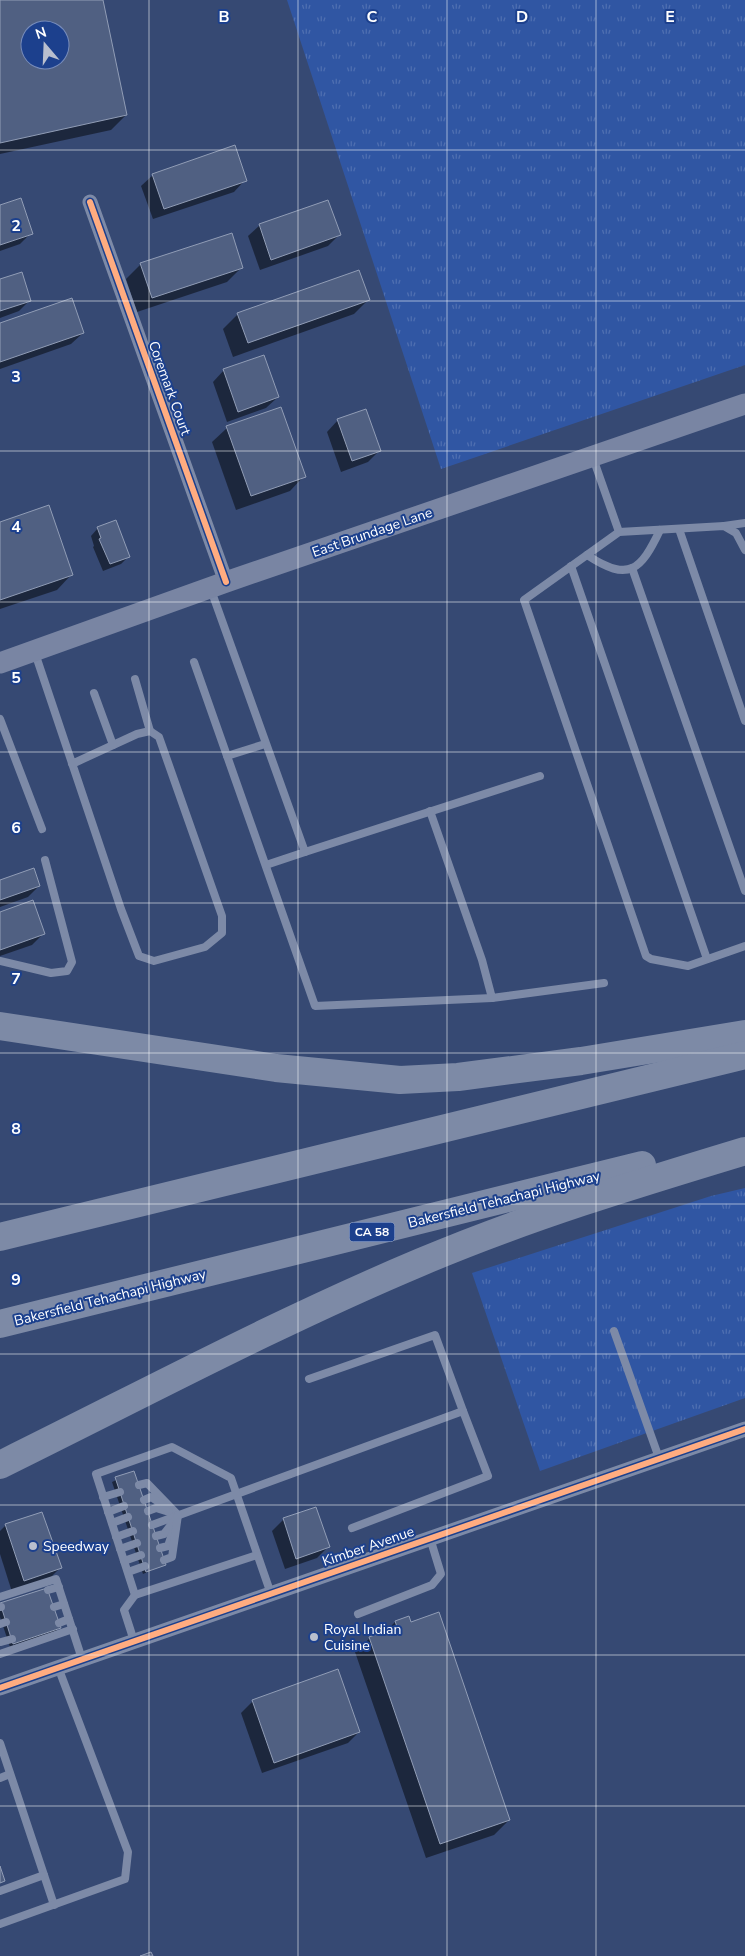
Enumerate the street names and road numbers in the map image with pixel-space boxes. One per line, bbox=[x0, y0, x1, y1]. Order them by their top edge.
street label: Coremark Court bbox=[144, 338, 195, 438]
street label: East Brundage Lane bbox=[309, 503, 435, 562]
street label: Bakersfield Tehachapi Highway bbox=[406, 1166, 603, 1233]
road number: CA 58 bbox=[350, 1222, 394, 1242]
street label: Bakersfield Tehachapi Highway bbox=[12, 1264, 209, 1331]
street label: Kimber Avenue bbox=[320, 1522, 417, 1571]

